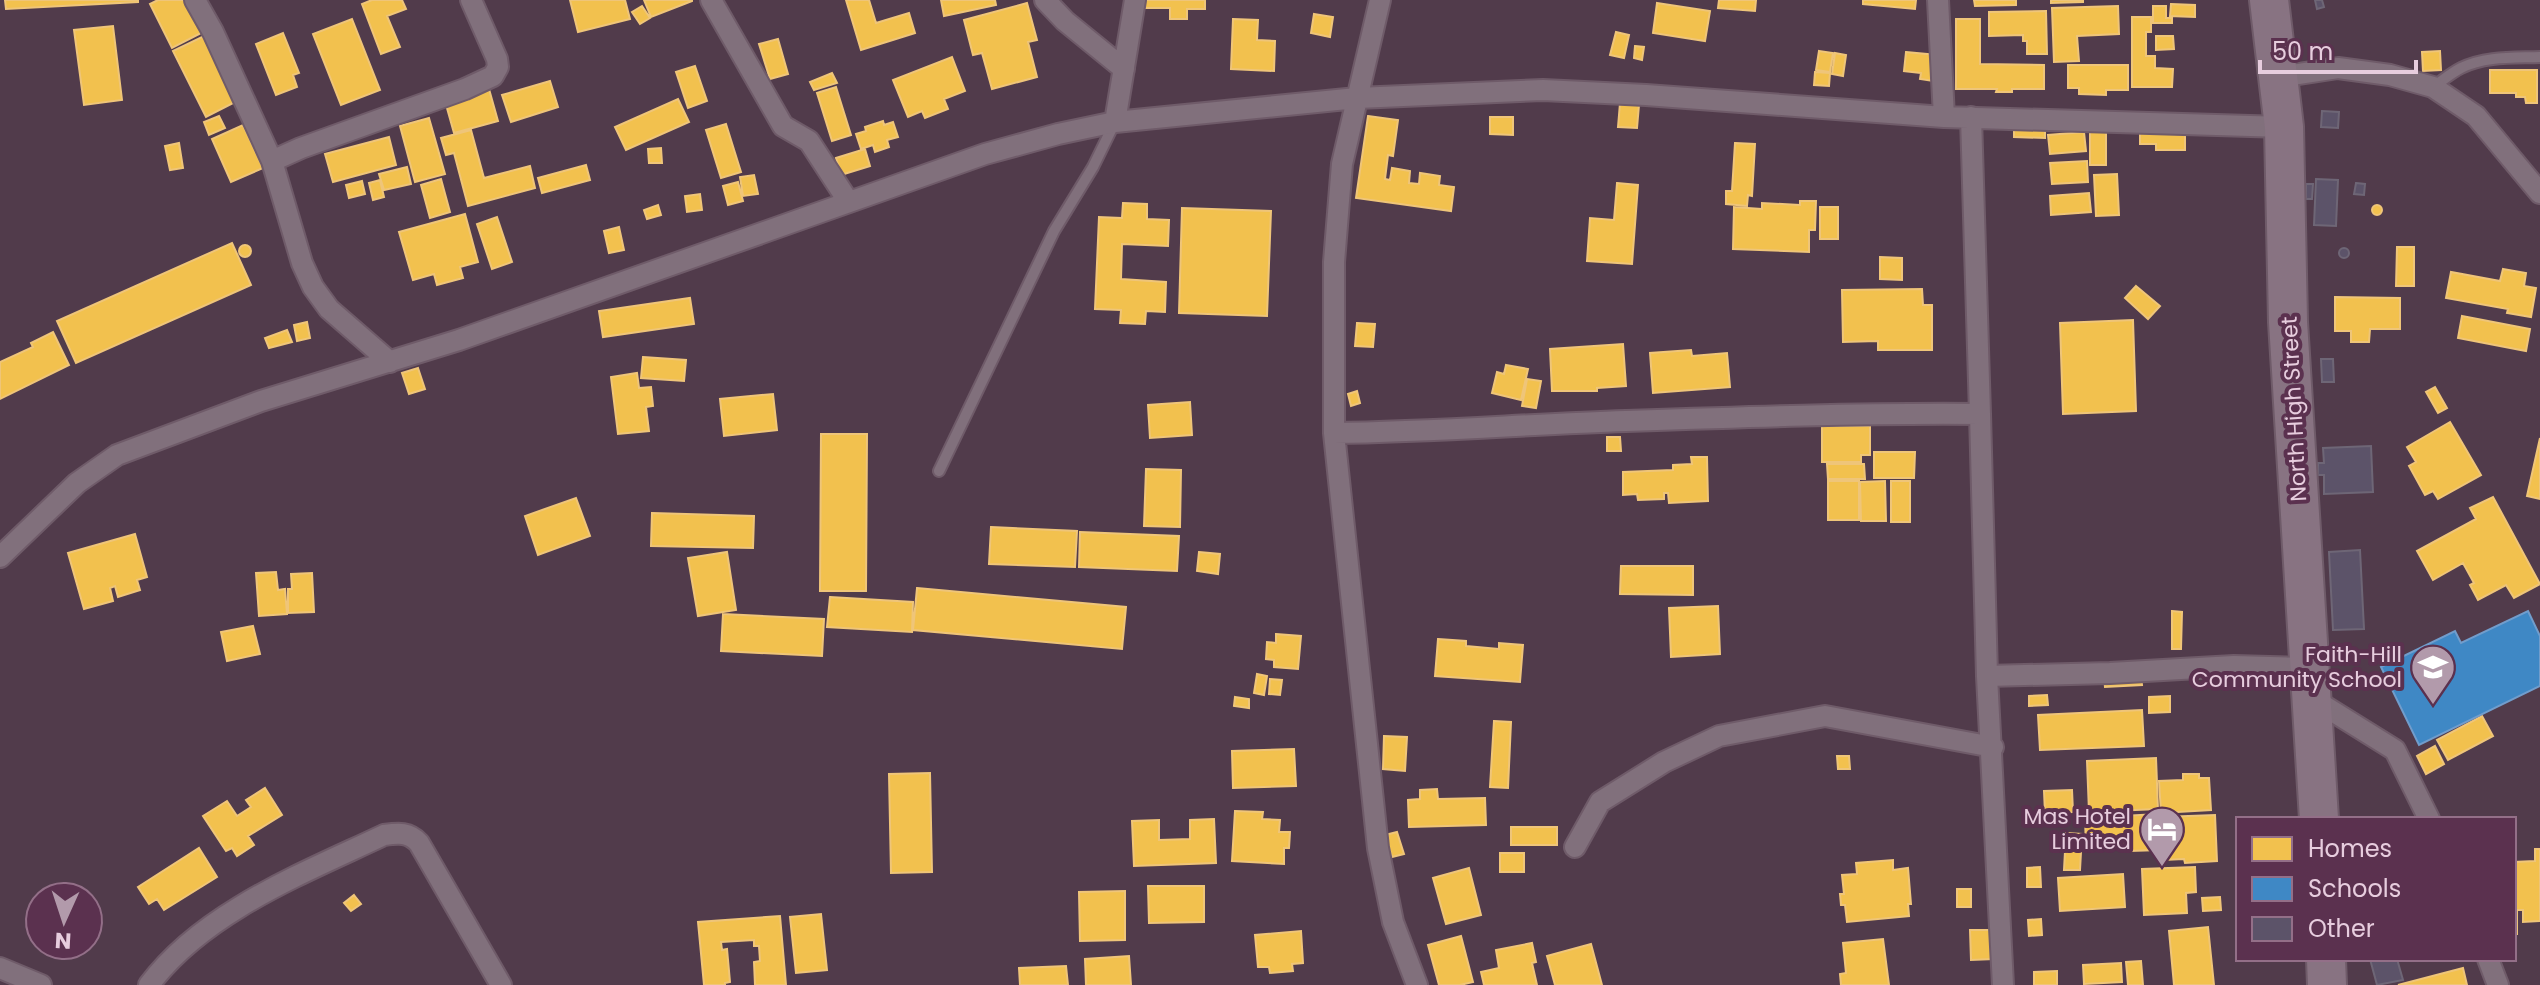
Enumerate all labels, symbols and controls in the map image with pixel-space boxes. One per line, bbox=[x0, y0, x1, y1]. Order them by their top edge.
scale bar bbox=[2260, 24, 2416, 74]
text: 50 m bbox=[2272, 35, 2333, 68]
street label: North High Street bbox=[2274, 316, 2314, 502]
place label: Faith-Hill Community School bbox=[2192, 639, 2402, 695]
school or university icon: Faith-Hill Community School bbox=[2409, 643, 2457, 706]
place label: Mas Hotel Limited bbox=[2023, 801, 2131, 857]
hotel icon: Mas Hotel Limited bbox=[2138, 805, 2186, 868]
legend bbox=[2236, 817, 2516, 961]
text: Homes bbox=[2308, 832, 2392, 865]
text: Schools bbox=[2308, 872, 2401, 905]
north arrow bbox=[24, 881, 104, 961]
text: Other bbox=[2308, 912, 2375, 945]
text: N bbox=[54, 925, 72, 956]

